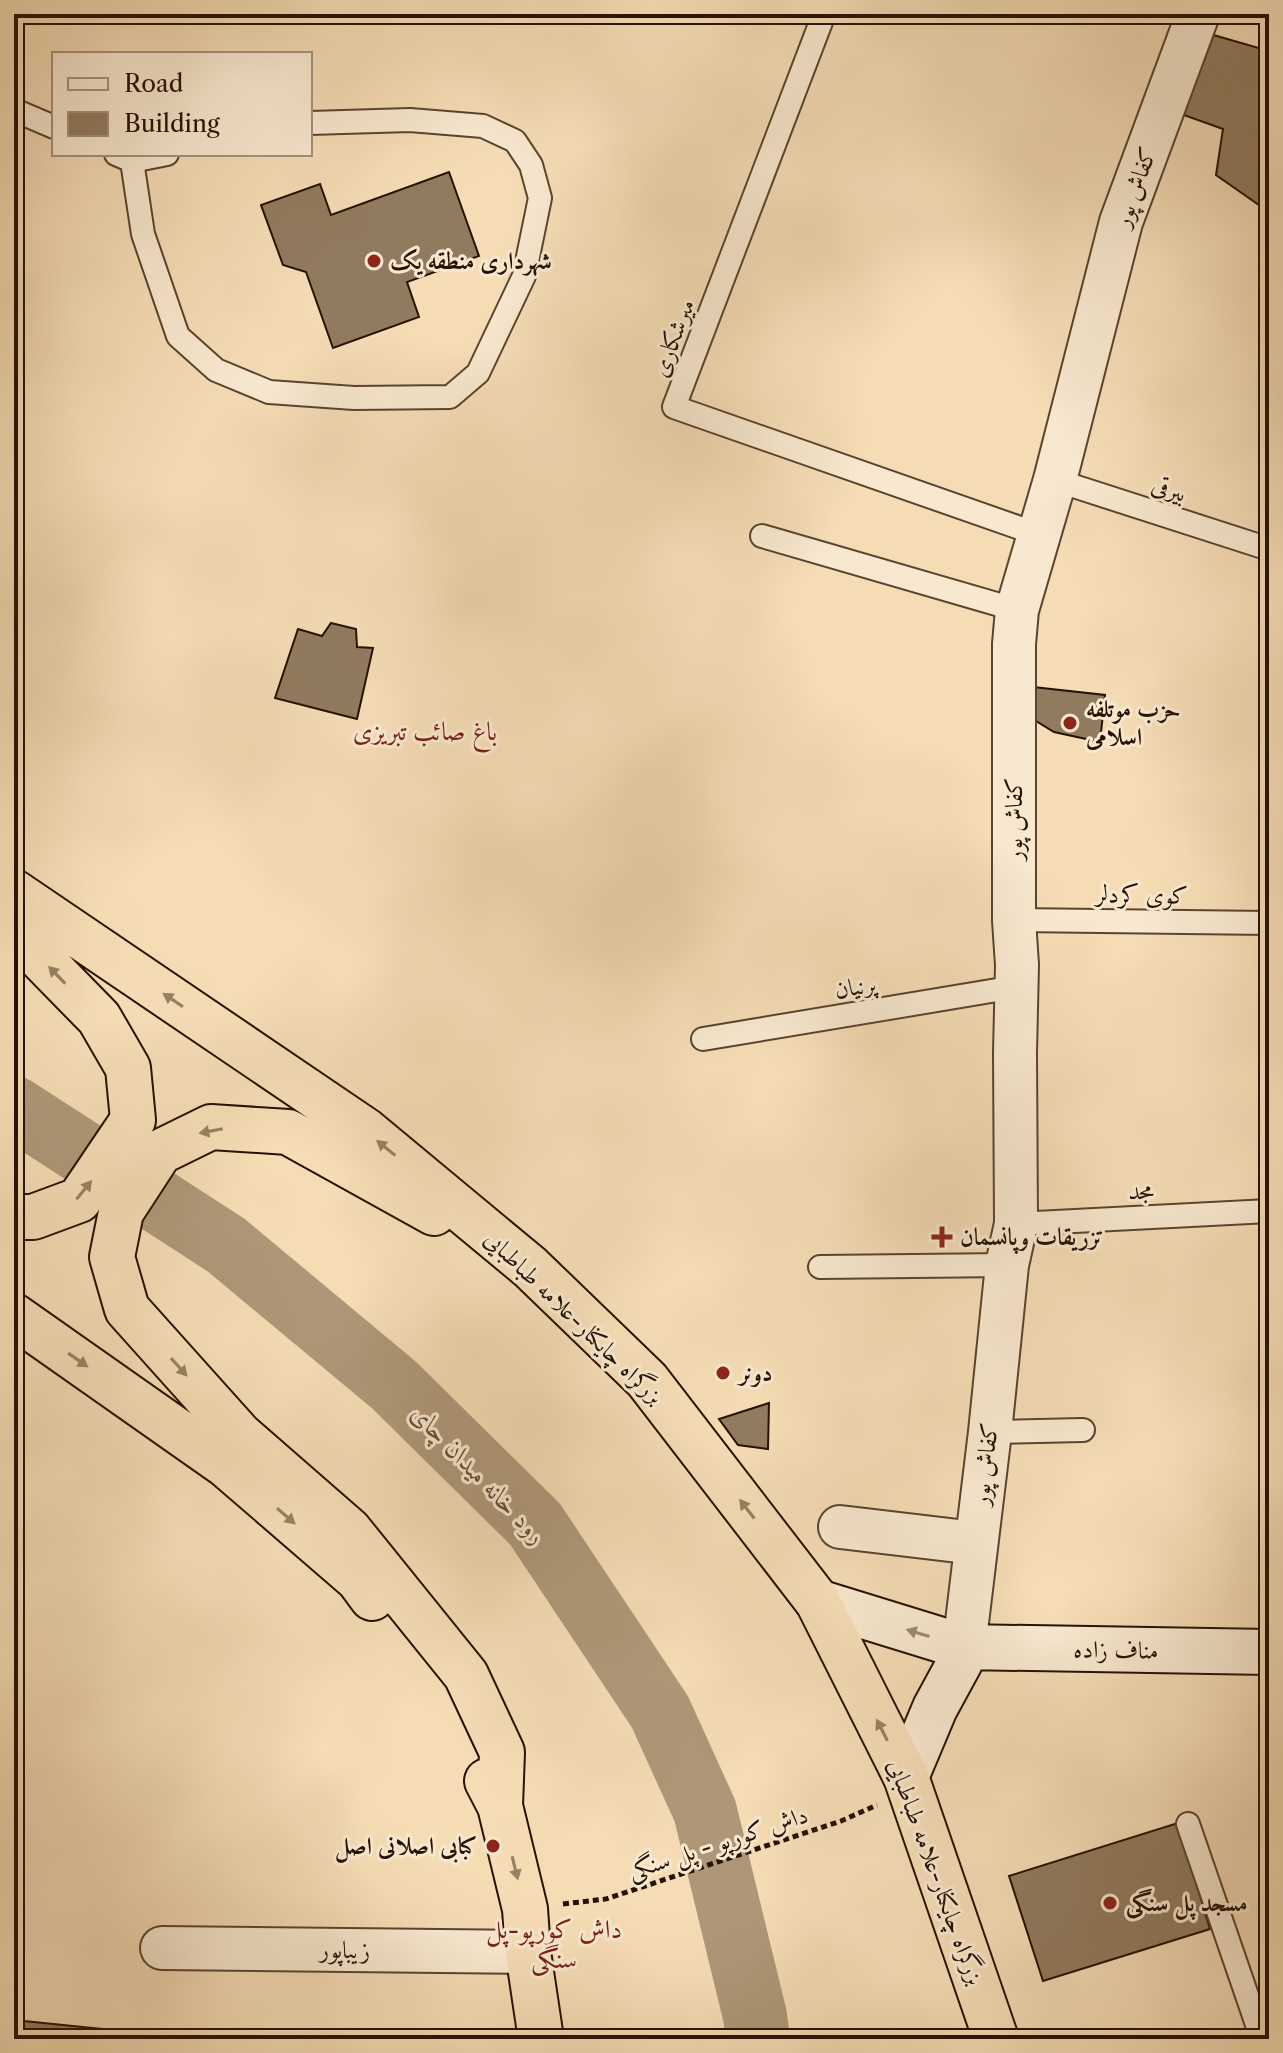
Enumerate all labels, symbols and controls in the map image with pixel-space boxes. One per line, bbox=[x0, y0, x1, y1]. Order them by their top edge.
legend bbox=[52, 52, 312, 156]
text: Road bbox=[124, 69, 184, 98]
text: Building bbox=[124, 109, 220, 138]
street label: کفاش پور bbox=[1106, 143, 1165, 234]
place label: شهرداری منطقه یک bbox=[390, 246, 552, 277]
marker: شهرداری منطقه یک bbox=[365, 252, 383, 270]
street label: میرشکاری bbox=[644, 295, 701, 381]
street label: بیرقی bbox=[1148, 469, 1190, 508]
place label: حزب موتلفه اسلامی bbox=[1085, 694, 1180, 751]
marker: حزب موتلفه اسلامی bbox=[1061, 714, 1079, 732]
district label: باغ صائب تبریزی bbox=[353, 715, 497, 753]
street label: کفاش پور bbox=[999, 777, 1031, 863]
street label: کوی کردلر bbox=[1093, 879, 1188, 911]
one-way arrow bbox=[48, 966, 66, 985]
street label: پرنیان bbox=[832, 969, 881, 1006]
one-way arrow bbox=[162, 993, 184, 1008]
one-way arrow bbox=[199, 1125, 224, 1137]
one-way arrow bbox=[377, 1140, 397, 1157]
street label: مجد bbox=[1127, 1175, 1155, 1206]
one-way arrow bbox=[75, 1180, 92, 1201]
place label: تزریقات وپانسمان bbox=[960, 1222, 1104, 1255]
street label: بزرگراه چایکنار-علامه طباطبایی bbox=[477, 1223, 671, 1412]
marker: تزریقات وپانسمان bbox=[931, 1226, 953, 1248]
one-way arrow bbox=[67, 1352, 88, 1367]
one-way arrow bbox=[170, 1358, 188, 1377]
place label: دونر bbox=[736, 1358, 773, 1388]
marker: دونر bbox=[714, 1364, 732, 1382]
water label: رود خانه میدان چای bbox=[403, 1398, 553, 1552]
street label: کفاش پور bbox=[965, 1421, 1007, 1509]
one-way arrow bbox=[739, 1499, 755, 1519]
one-way arrow bbox=[275, 1507, 295, 1524]
one-way arrow bbox=[906, 1626, 930, 1639]
street label: مناف زاده bbox=[1073, 1634, 1159, 1665]
one-way arrow bbox=[876, 1718, 889, 1741]
street label: بزرگراه چایکنار-علامه طباطبایی bbox=[879, 1755, 992, 1990]
street label: داش کورپو - پل سنگی bbox=[624, 1800, 812, 1888]
place label: کبابی اصلانی اصل bbox=[335, 1831, 477, 1863]
marker: کبابی اصلانی اصل bbox=[484, 1837, 502, 1855]
one-way arrow bbox=[509, 1855, 522, 1880]
place label: مسجد پل سنگی bbox=[1126, 1888, 1248, 1921]
marker: مسجد پل سنگی bbox=[1101, 1894, 1119, 1912]
district label: داش کورپو-پل سنگی bbox=[486, 1913, 622, 1977]
street label: زیباپور bbox=[317, 1935, 371, 1967]

